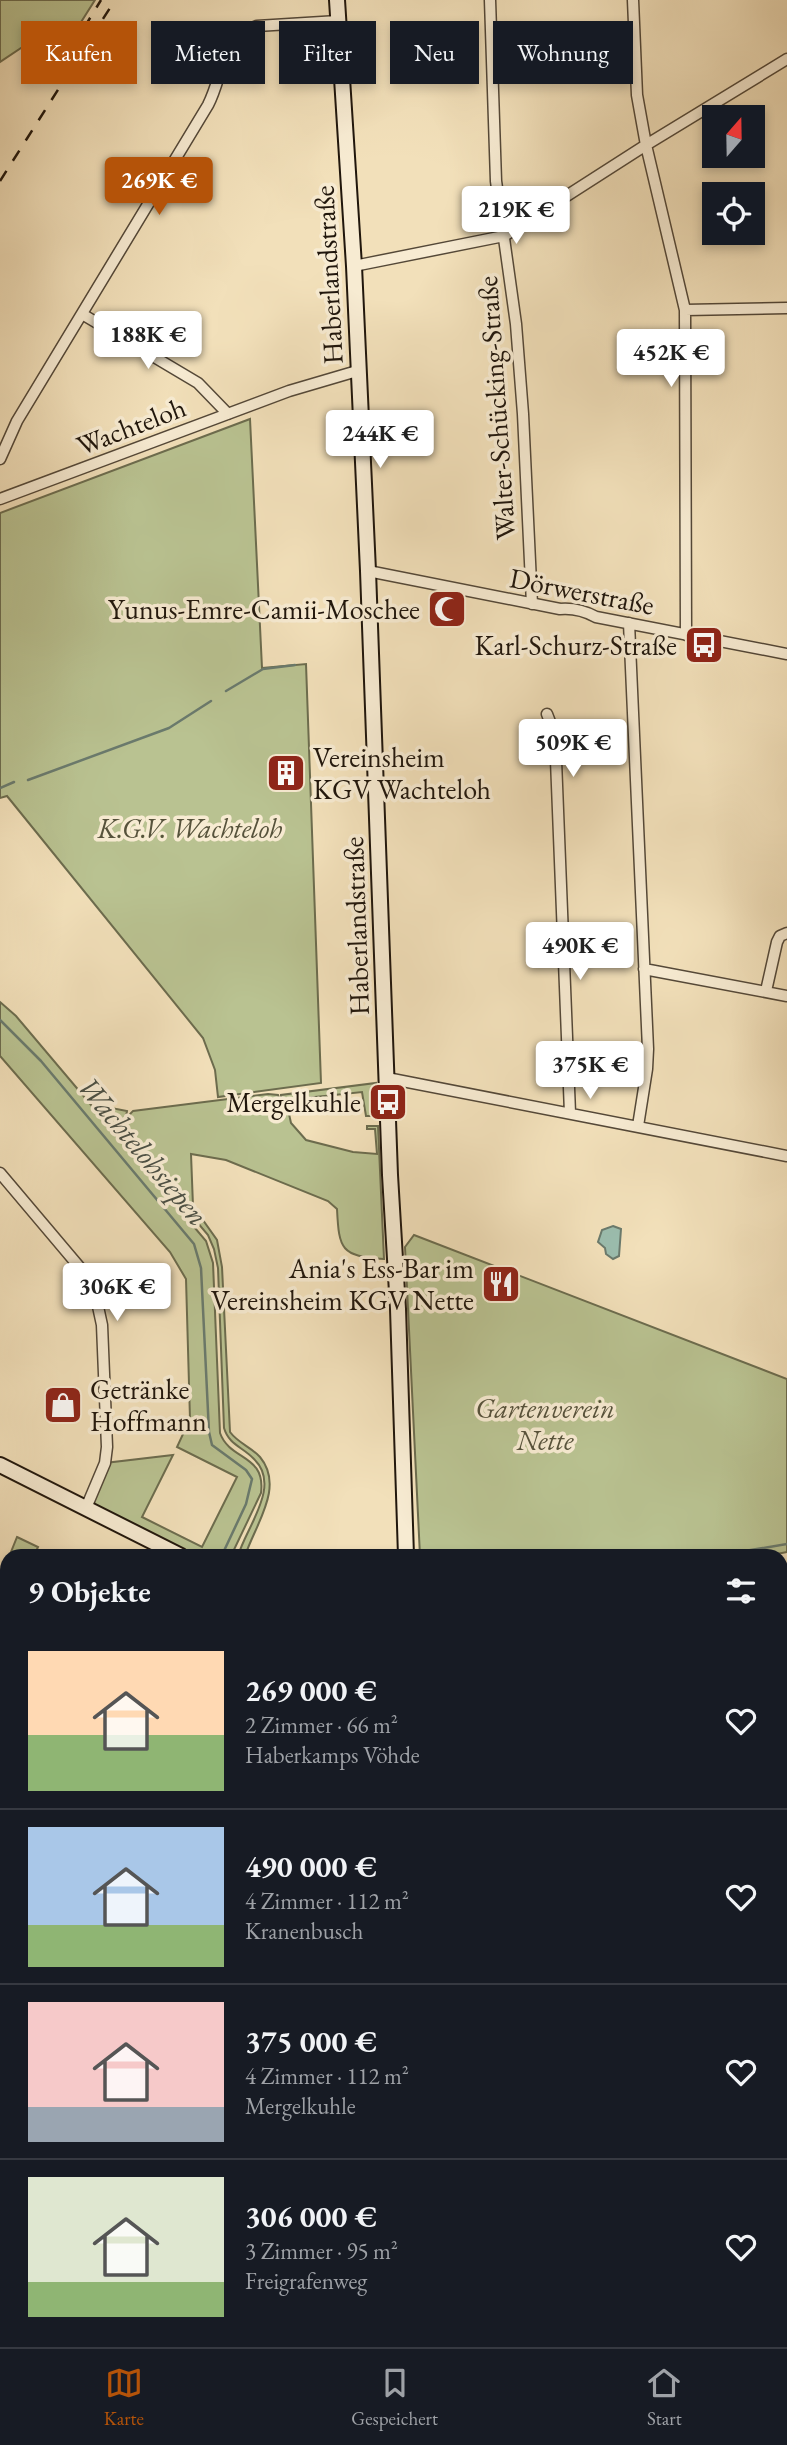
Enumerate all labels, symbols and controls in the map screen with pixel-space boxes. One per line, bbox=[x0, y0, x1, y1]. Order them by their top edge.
chip: Kaufen bbox=[21, 21, 137, 84]
chip: Mieten bbox=[151, 21, 265, 84]
chip: Filter bbox=[279, 21, 376, 84]
chip: Neu bbox=[390, 21, 479, 84]
chip: Wohnung bbox=[493, 21, 633, 84]
north arrow bbox=[702, 105, 765, 168]
map controls bbox=[702, 105, 765, 245]
pin: 269K € bbox=[102, 158, 216, 217]
text: 269K € bbox=[121, 165, 197, 195]
button: locate bbox=[702, 182, 765, 245]
street label: Haberlandstraße bbox=[305, 185, 351, 365]
pin: 219K € bbox=[459, 187, 573, 246]
text: 219K € bbox=[478, 194, 554, 224]
street label: Walter-Schücking-Straße bbox=[469, 275, 523, 541]
pin: 188K € bbox=[91, 312, 205, 371]
text: 188K € bbox=[110, 319, 186, 349]
pin: 452K € bbox=[614, 330, 728, 389]
text: 452K € bbox=[633, 337, 709, 367]
street label: Wachteloh bbox=[71, 389, 191, 463]
pin: 244K € bbox=[323, 410, 437, 470]
text: 244K € bbox=[342, 418, 418, 448]
street label: Dörwerstraße bbox=[507, 559, 657, 623]
mosque icon: Yunus-Emre-Camii-Moschee bbox=[426, 588, 468, 630]
place label: Yunus-Emre-Camii-Moschee bbox=[108, 591, 420, 627]
bus stop icon: Karl-Schurz-Straße bbox=[683, 624, 725, 666]
place label: Karl-Schurz-Straße bbox=[474, 627, 677, 663]
pin: 509K € bbox=[516, 720, 630, 779]
text: 509K € bbox=[535, 727, 611, 757]
place label: Vereinsheim KGV Wachteloh bbox=[313, 739, 491, 807]
building icon: Vereinsheim KGV Wachteloh bbox=[265, 752, 307, 794]
park label: K.G.V. Wachteloh bbox=[97, 810, 283, 846]
street label: Haberlandstraße bbox=[335, 836, 377, 1016]
pin: 490K € bbox=[523, 922, 637, 982]
text: 490K € bbox=[542, 930, 618, 960]
pin: 375K € bbox=[533, 1042, 647, 1101]
text: 375K € bbox=[552, 1049, 628, 1079]
water label: Wachtelohsiepen bbox=[69, 1068, 218, 1234]
bus stop icon: Mergelkuhle bbox=[367, 1081, 409, 1123]
place label: Mergelkuhle bbox=[226, 1084, 361, 1120]
place label: Ania's Ess-Bar im Vereinsheim KGV Nette bbox=[211, 1250, 474, 1318]
restaurant icon: Ania's Ess-Bar im Vereinsheim KGV Nette bbox=[480, 1263, 522, 1305]
pin: 306K € bbox=[60, 1264, 174, 1323]
text: 306K € bbox=[79, 1271, 155, 1301]
place label: Getränke Hoffmann bbox=[90, 1371, 207, 1439]
shop icon: Getränke Hoffmann bbox=[42, 1384, 84, 1426]
park label: Gartenverein Nette bbox=[475, 1390, 615, 1458]
text: 9 Objekte bbox=[28, 1572, 151, 1611]
icon: filters bbox=[722, 1572, 760, 1610]
text: 269 000 € bbox=[245, 1671, 377, 1710]
icon: home bbox=[84, 1679, 168, 1763]
icon: heart bbox=[722, 1702, 760, 1740]
text: 2 Zimmer · 66 m² bbox=[245, 1710, 398, 1740]
text: Haberkamps Vöhde bbox=[245, 1740, 420, 1770]
text: 490 000 € bbox=[245, 1847, 377, 1886]
icon: home bbox=[84, 1855, 168, 1939]
icon: heart bbox=[722, 1878, 760, 1916]
text: 4 Zimmer · 112 m² bbox=[245, 1886, 409, 1916]
text: Kranenbusch bbox=[245, 1916, 363, 1946]
text: 375 000 € bbox=[245, 2022, 377, 2061]
icon: home bbox=[84, 2030, 168, 2114]
icon: heart bbox=[722, 2053, 760, 2091]
text: 4 Zimmer · 112 m² bbox=[245, 2061, 409, 2091]
text: Mergelkuhle bbox=[245, 2091, 356, 2121]
text: 306 000 € bbox=[245, 2197, 377, 2236]
icon: home bbox=[84, 2205, 168, 2289]
icon: heart bbox=[722, 2228, 760, 2266]
text: 3 Zimmer · 95 m² bbox=[245, 2236, 398, 2266]
text: Freigrafenweg bbox=[245, 2266, 367, 2296]
tab: Karte bbox=[104, 2364, 144, 2431]
tab: Gespeichert bbox=[351, 2364, 438, 2431]
tab: Start bbox=[645, 2364, 683, 2431]

